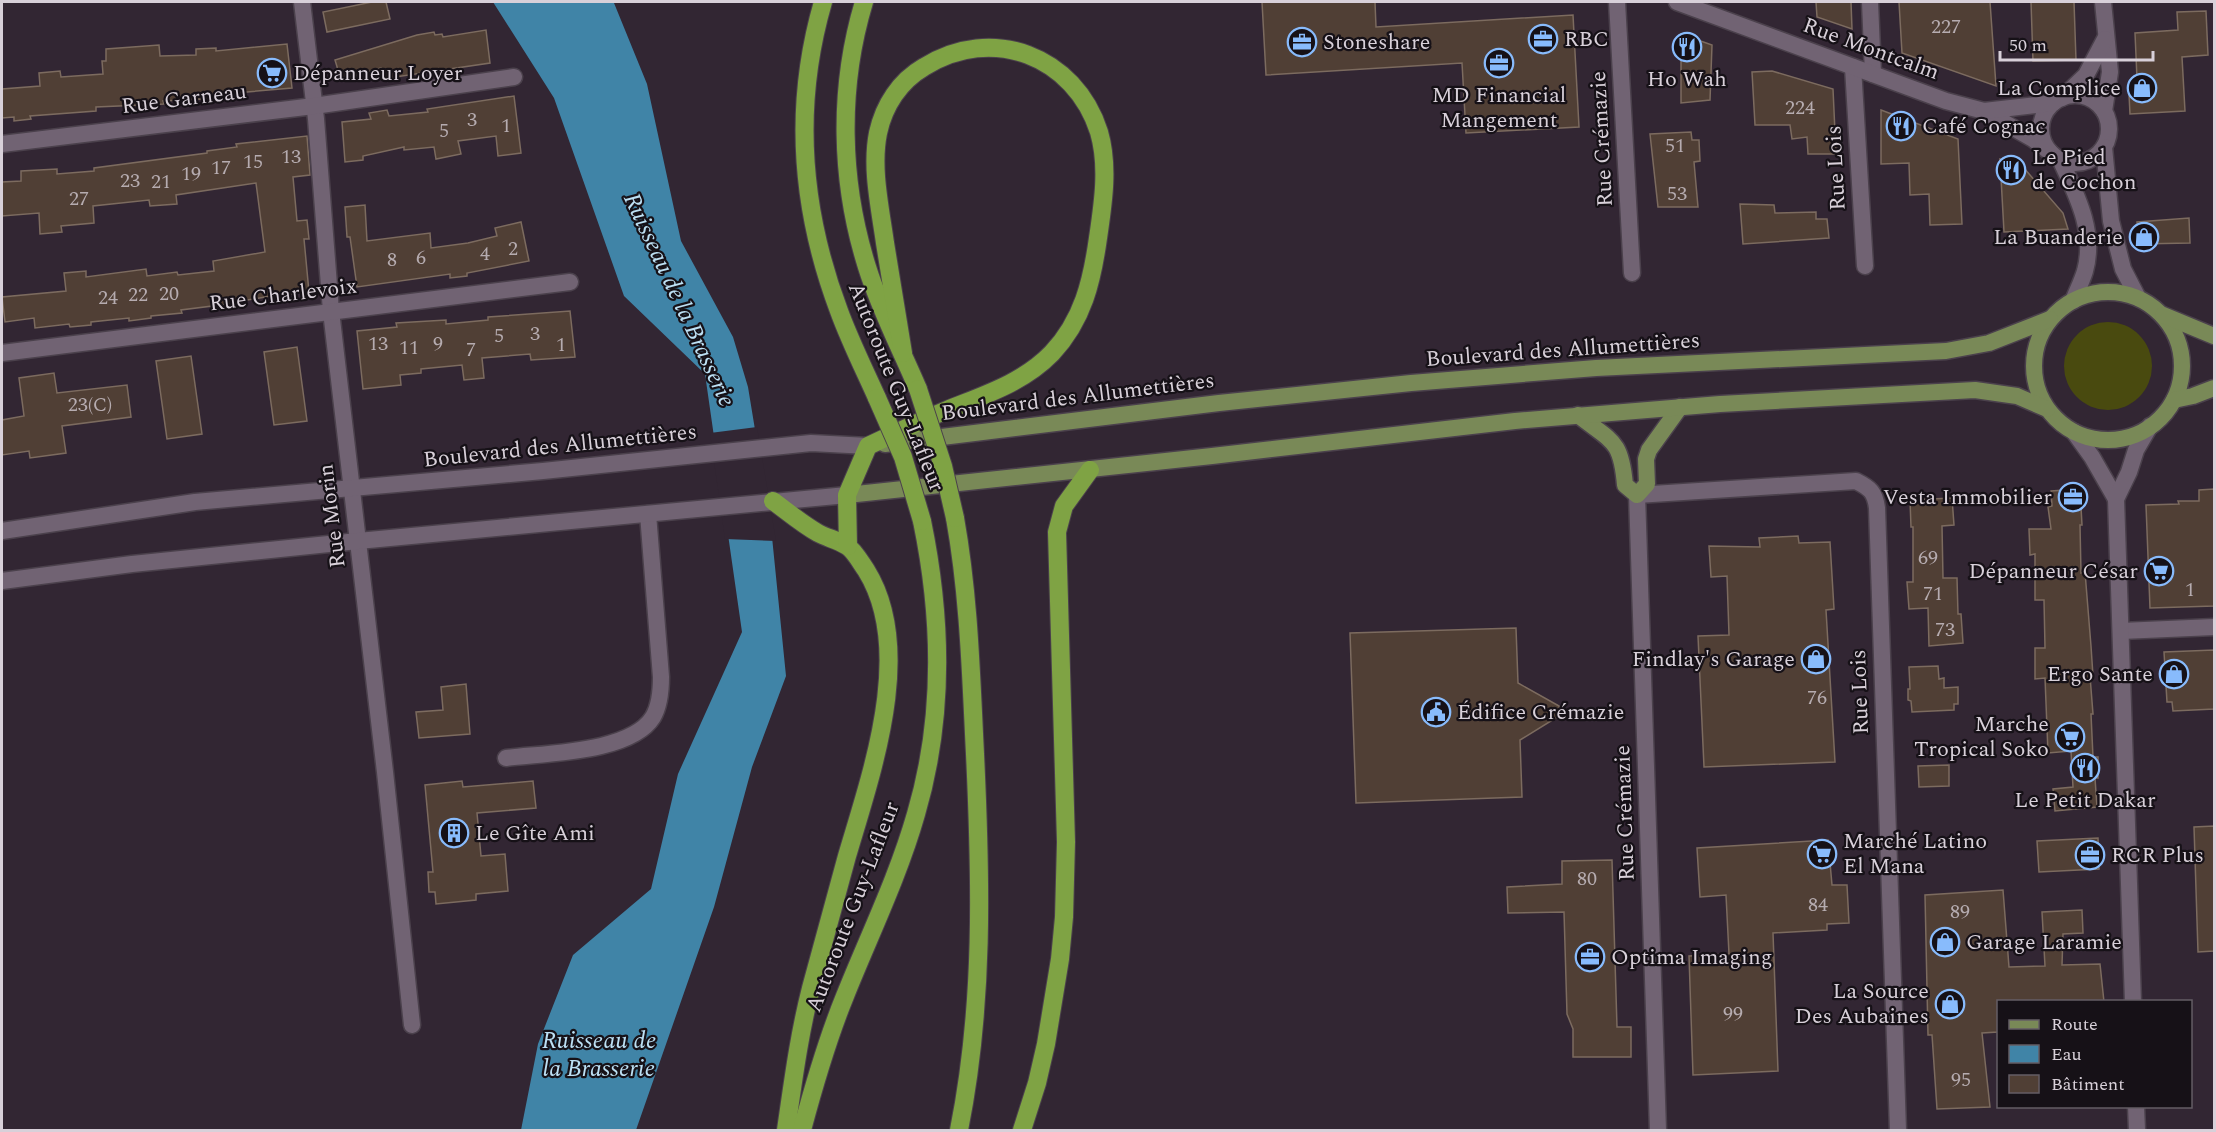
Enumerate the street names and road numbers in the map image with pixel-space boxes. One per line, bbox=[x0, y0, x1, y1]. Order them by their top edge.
street label: Rue Montcalm bbox=[1798, 9, 1944, 89]
street label: Rue Crémazie bbox=[1582, 70, 1622, 208]
street label: Rue Garneau bbox=[119, 75, 249, 123]
street label: Rue Lois bbox=[1817, 125, 1855, 211]
street label: Rue Charlevoix bbox=[207, 270, 359, 320]
street label: Autoroute Guy-Lafleur bbox=[839, 277, 953, 497]
street label: Boulevard des Allumettières bbox=[1425, 324, 1701, 376]
street label: Boulevard des Allumettières bbox=[940, 364, 1216, 430]
street label: Boulevard des Allumettières bbox=[422, 415, 698, 477]
street label: Rue Morin bbox=[309, 462, 355, 570]
street label: Rue Lois bbox=[1842, 649, 1878, 735]
street label: Rue Crémazie bbox=[1606, 745, 1644, 881]
street label: Autoroute Guy-Lafleur bbox=[798, 797, 908, 1017]

